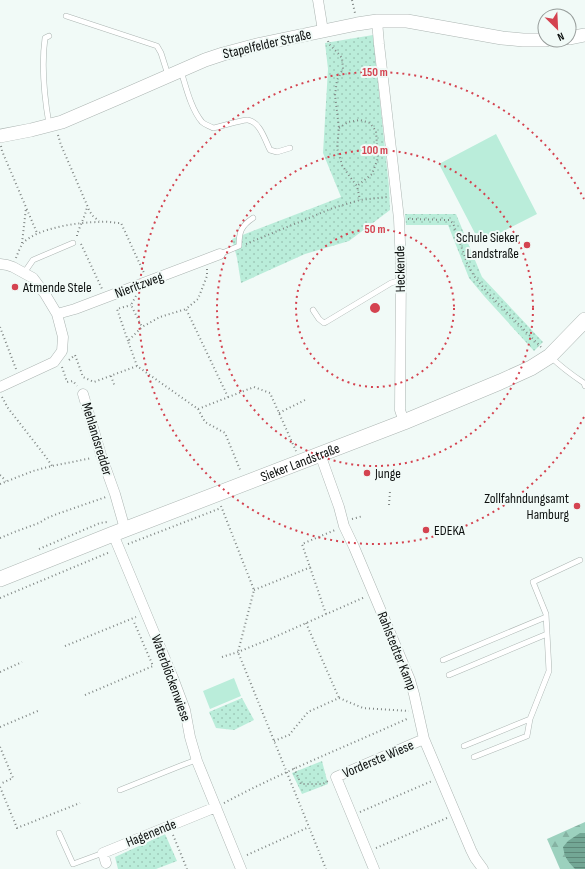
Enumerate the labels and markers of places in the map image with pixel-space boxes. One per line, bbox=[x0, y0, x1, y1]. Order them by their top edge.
place label: Schule Sieker Landstraße bbox=[456, 229, 519, 262]
marker: Schule Sieker Landstraße bbox=[522, 240, 532, 250]
place label: Atmende Stele bbox=[22, 279, 92, 296]
marker: Atmende Stele bbox=[10, 282, 20, 292]
centre of rings bbox=[368, 301, 382, 315]
place label: Junge bbox=[374, 465, 401, 482]
marker: Junge bbox=[362, 468, 372, 478]
place label: Zollfahndungsamt Hamburg bbox=[484, 490, 569, 523]
marker: Zollfahndungsamt Hamburg bbox=[572, 501, 582, 511]
place label: EDEKA bbox=[434, 522, 466, 539]
marker: EDEKA bbox=[421, 525, 431, 535]

